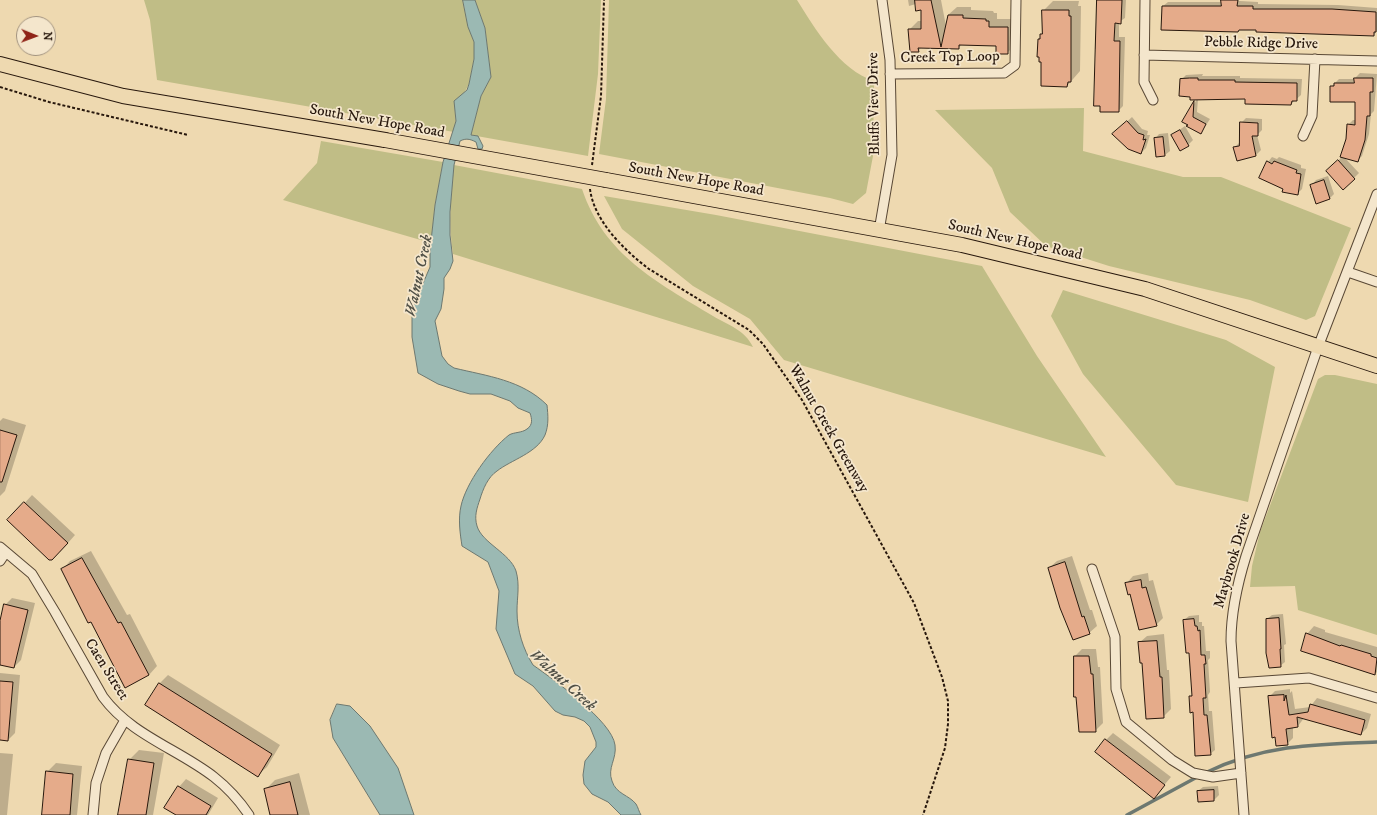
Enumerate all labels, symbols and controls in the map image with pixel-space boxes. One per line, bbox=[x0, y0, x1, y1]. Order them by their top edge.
north arrow bbox=[16, 16, 56, 56]
text: N bbox=[40, 32, 54, 41]
street label: Pebble Ridge Drive bbox=[1204, 34, 1318, 54]
street label: Creek Top Loop bbox=[900, 48, 1000, 68]
street label: Bluffs View Drive bbox=[865, 52, 885, 156]
street label: South New Hope Road bbox=[308, 101, 446, 143]
street label: South New Hope Road bbox=[627, 159, 765, 201]
street label: South New Hope Road bbox=[946, 217, 1084, 265]
water label: Walnut Creek bbox=[402, 233, 438, 319]
street label: Walnut Creek Greenway bbox=[784, 362, 872, 496]
street label: Maybrook Drive bbox=[1211, 511, 1255, 611]
street label: Caen Street bbox=[80, 636, 132, 704]
water label: Walnut Creek bbox=[525, 646, 599, 716]

